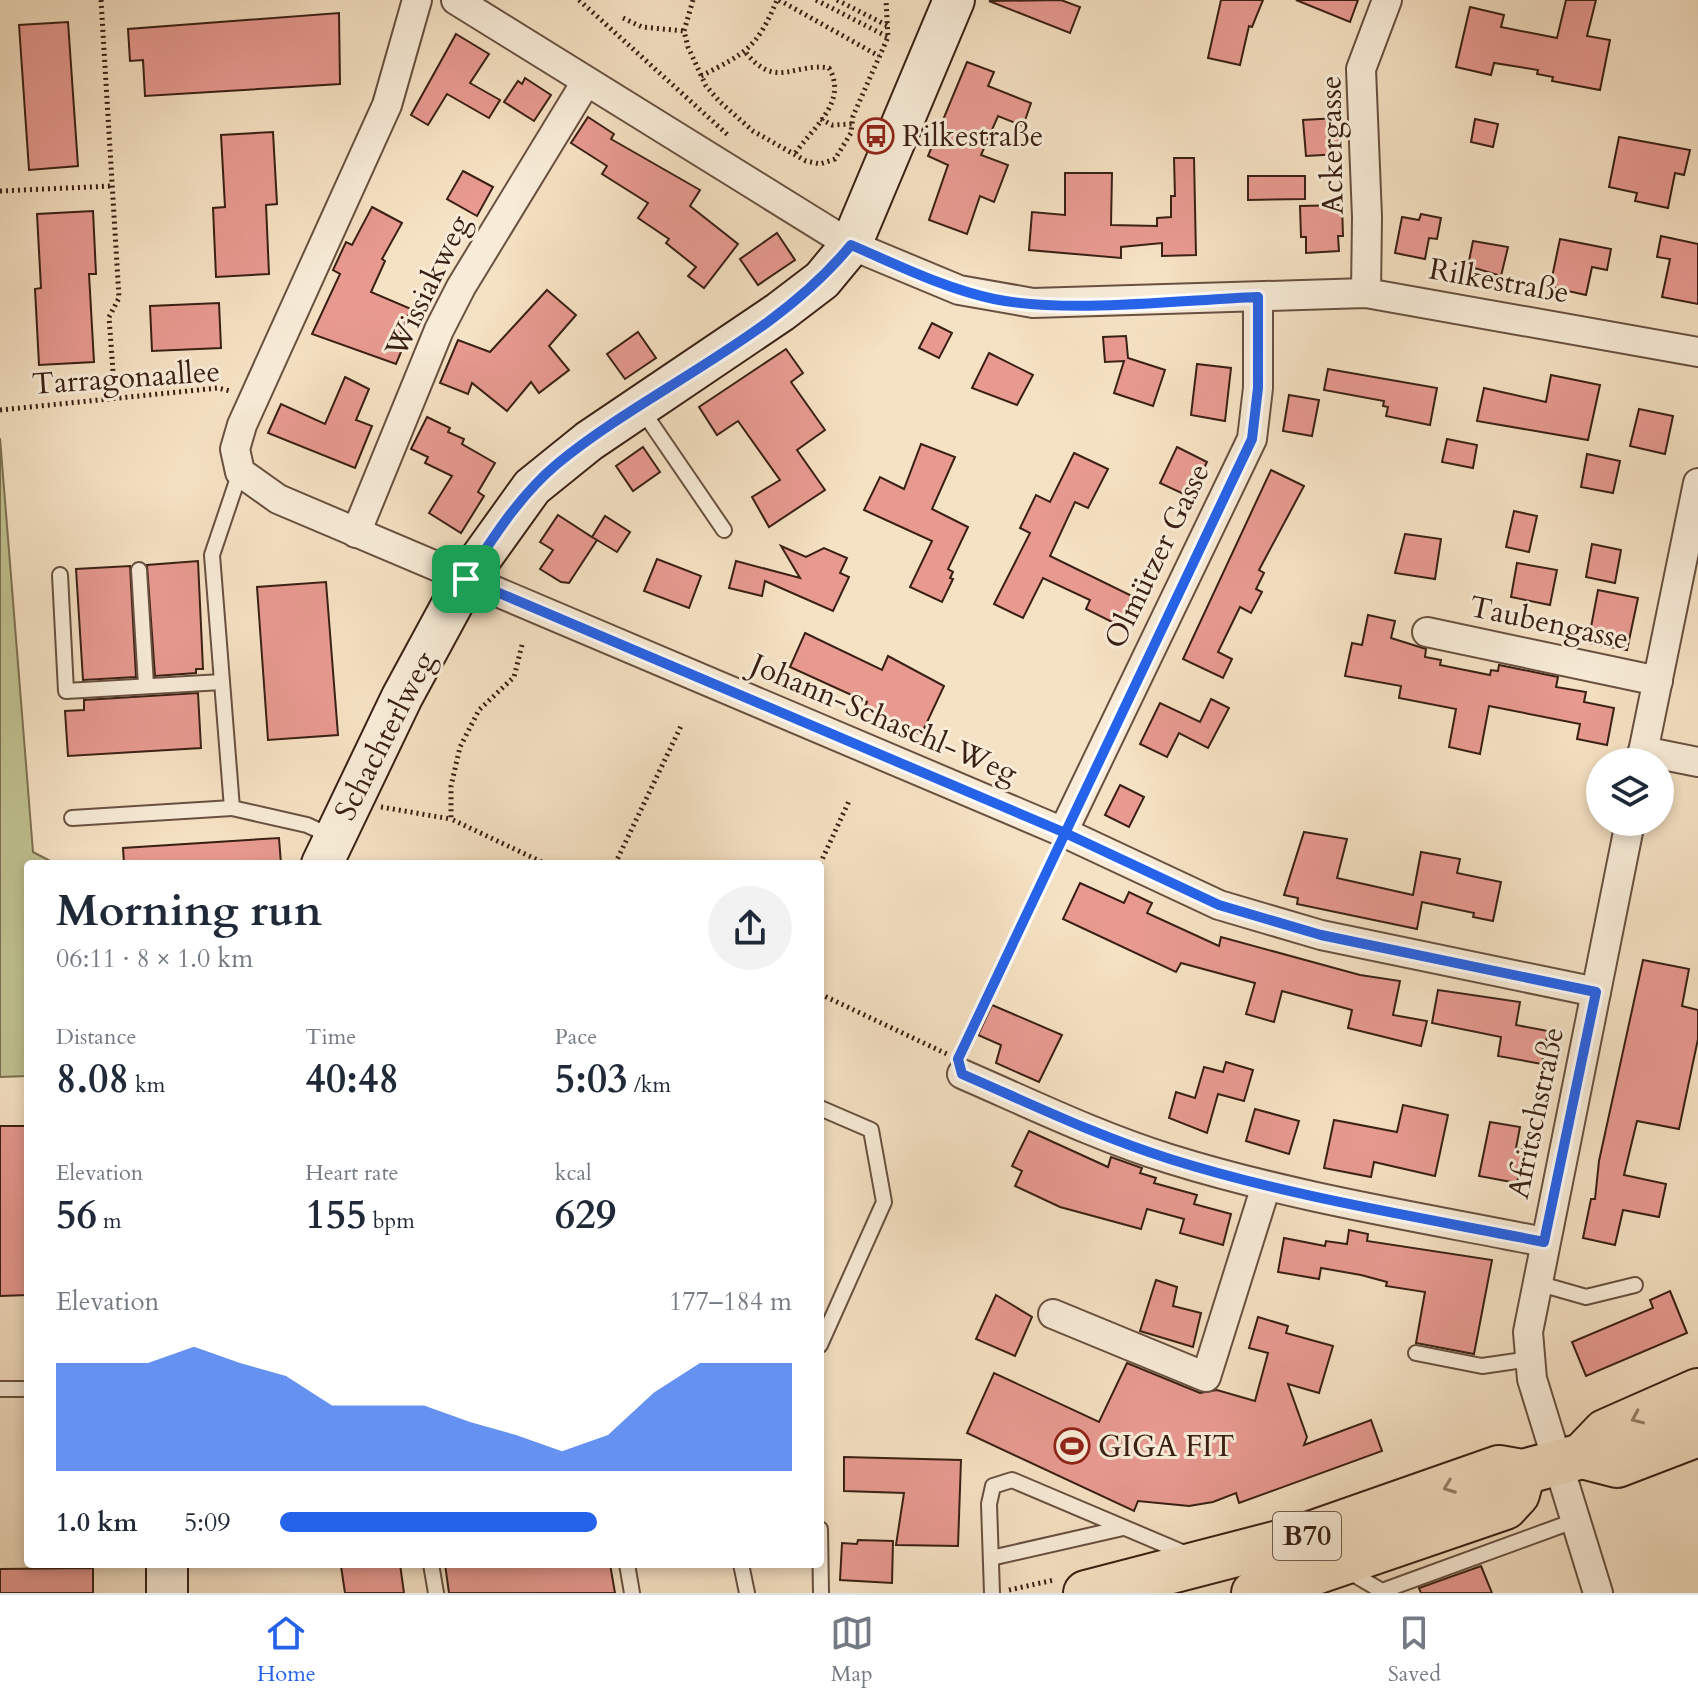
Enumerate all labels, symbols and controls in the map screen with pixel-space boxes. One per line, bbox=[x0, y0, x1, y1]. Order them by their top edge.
street label: Ackergasse bbox=[1310, 75, 1354, 215]
place label: Rilkestraße bbox=[902, 116, 1043, 157]
bus stop icon: Rilkestraße bbox=[857, 117, 895, 155]
street label: Wissiakweg bbox=[375, 208, 480, 365]
street label: Rilkestraße bbox=[1426, 249, 1572, 313]
street label: Tarragonaallee bbox=[31, 351, 221, 405]
street label: Olmützer Gasse bbox=[1094, 457, 1220, 655]
pin bbox=[432, 545, 500, 613]
icon: arrive bbox=[444, 557, 488, 601]
street label: Taubengasse bbox=[1466, 586, 1632, 660]
street label: Johann-Schaschl-Weg bbox=[741, 643, 1024, 794]
street label: Schachterlweg bbox=[325, 644, 445, 827]
map controls bbox=[1586, 748, 1674, 836]
button: layers bbox=[1586, 748, 1674, 836]
text: Morning run bbox=[56, 881, 322, 941]
button: share bbox=[708, 886, 792, 970]
text: 06:11 · 8 × 1.0 km bbox=[56, 941, 253, 976]
text: Distance bbox=[56, 1022, 136, 1052]
text: Time bbox=[305, 1022, 356, 1052]
text: Pace bbox=[555, 1022, 597, 1052]
street label: Afritschstraße bbox=[1498, 1023, 1574, 1203]
text: 8.08 bbox=[56, 1052, 129, 1107]
text: 40:48 bbox=[305, 1052, 399, 1107]
text: 5:03 bbox=[555, 1052, 628, 1107]
text: km bbox=[129, 1070, 165, 1100]
text: /km bbox=[628, 1070, 671, 1100]
text: Elevation bbox=[56, 1158, 143, 1188]
text: Heart rate bbox=[305, 1158, 399, 1188]
text: kcal bbox=[555, 1158, 592, 1188]
text: 56 bbox=[56, 1188, 97, 1243]
text: 155 bbox=[305, 1188, 367, 1243]
text: 629 bbox=[555, 1188, 616, 1243]
text: m bbox=[97, 1206, 122, 1236]
text: bpm bbox=[367, 1206, 415, 1236]
text: Elevation bbox=[56, 1284, 159, 1319]
text: 177–184 m bbox=[669, 1284, 792, 1319]
one-way arrow bbox=[1631, 1408, 1645, 1424]
place label: GIGA FIT bbox=[1098, 1426, 1234, 1467]
sports icon: GIGA FIT bbox=[1053, 1427, 1091, 1465]
one-way arrow bbox=[1443, 1477, 1457, 1494]
text: 1.0 km bbox=[56, 1505, 137, 1540]
text: 5:09 bbox=[184, 1505, 231, 1540]
road number: B70 bbox=[1273, 1512, 1341, 1560]
tab: Home bbox=[257, 1611, 316, 1689]
tab: Map bbox=[830, 1611, 874, 1689]
tab: Saved bbox=[1388, 1611, 1441, 1689]

